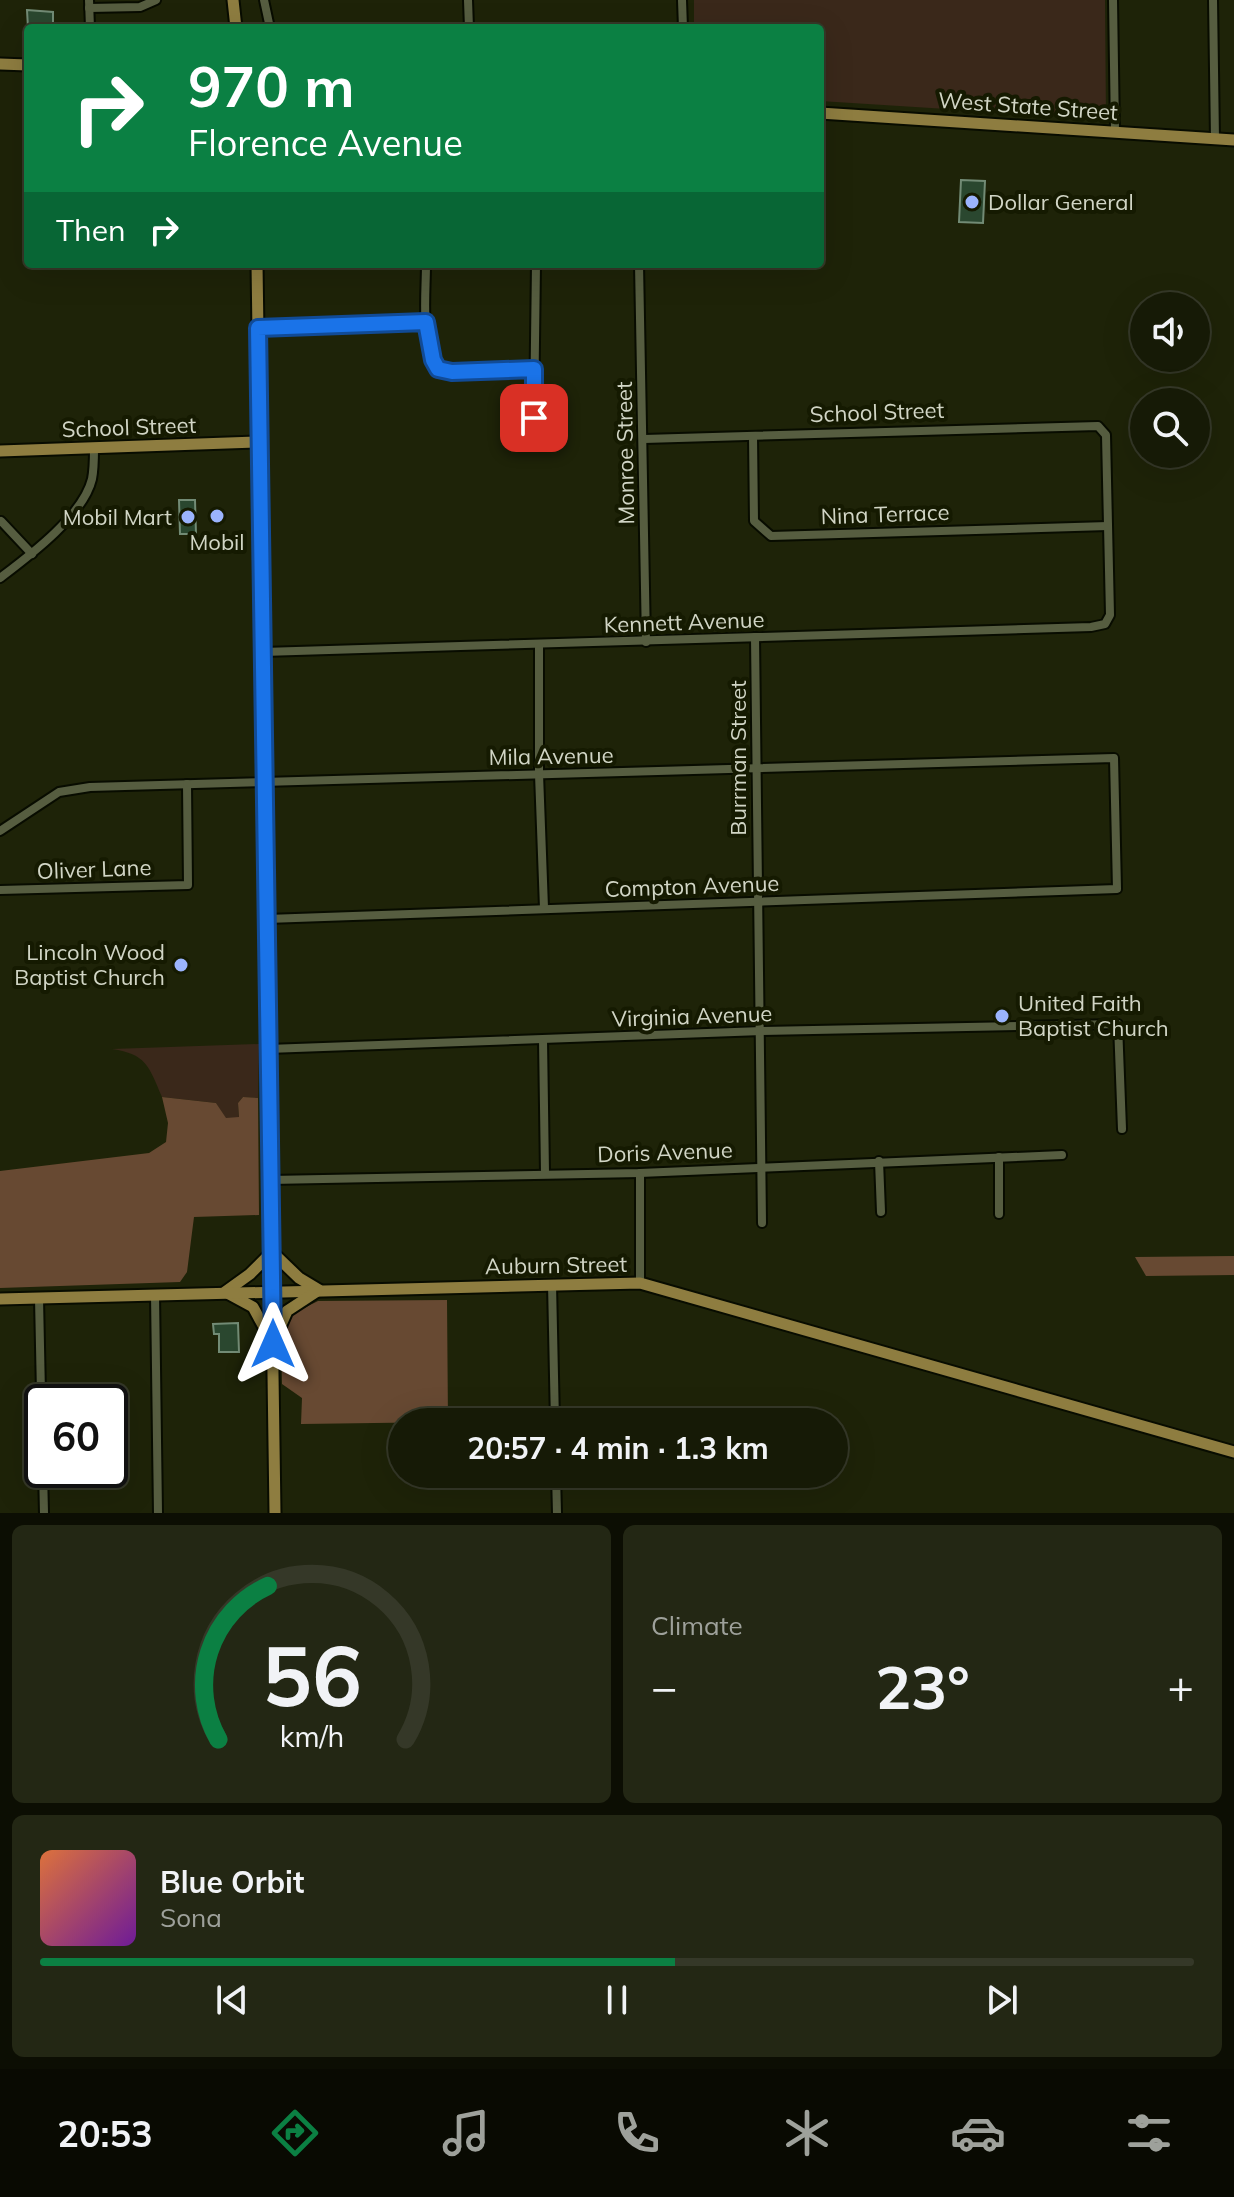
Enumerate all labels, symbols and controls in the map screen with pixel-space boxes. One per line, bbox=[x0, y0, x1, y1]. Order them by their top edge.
text: 970 m bbox=[188, 51, 355, 121]
icon: right bbox=[56, 56, 160, 160]
street label: West State Street bbox=[937, 86, 1119, 126]
text: Florence Avenue bbox=[188, 120, 463, 165]
place label: Dollar General bbox=[988, 188, 1134, 216]
marker: Dollar General bbox=[963, 193, 981, 211]
icon: right bbox=[142, 208, 186, 252]
text: Then bbox=[56, 211, 126, 249]
map controls bbox=[1130, 292, 1210, 468]
button: sound bbox=[1130, 292, 1210, 372]
street label: Monroe Street bbox=[610, 381, 640, 525]
pin bbox=[500, 384, 568, 452]
button: search bbox=[1130, 388, 1210, 468]
icon: arrive bbox=[512, 396, 556, 440]
street label: School Street bbox=[809, 396, 945, 428]
street label: School Street bbox=[61, 411, 197, 443]
street label: Nina Terrace bbox=[820, 498, 950, 530]
place label: Mobil Mart bbox=[63, 503, 172, 531]
marker: Mobil bbox=[208, 507, 226, 525]
marker: Mobil Mart bbox=[179, 508, 197, 526]
place label: Mobil bbox=[189, 528, 245, 556]
street label: Kennett Avenue bbox=[603, 605, 765, 639]
street label: Burrman Street bbox=[724, 680, 752, 836]
street label: Mila Avenue bbox=[488, 741, 614, 771]
street label: Oliver Lane bbox=[36, 853, 152, 885]
street label: Compton Avenue bbox=[604, 869, 780, 903]
place label: Lincoln Wood Baptist Church bbox=[14, 938, 165, 991]
marker: Lincoln Wood Baptist Church bbox=[172, 956, 190, 974]
place label: United Faith Baptist Church bbox=[1018, 989, 1169, 1042]
street label: Virginia Avenue bbox=[611, 999, 773, 1033]
marker: United Faith Baptist Church bbox=[993, 1007, 1011, 1025]
street label: Doris Avenue bbox=[597, 1136, 733, 1168]
street label: Auburn Street bbox=[485, 1250, 628, 1280]
position arrow bbox=[231, 1302, 315, 1386]
speed limit sign: 60 bbox=[24, 1384, 128, 1488]
text: 20:57 · 4 min · 1.3 km bbox=[467, 1429, 769, 1467]
text: Climate bbox=[651, 1609, 743, 1642]
text: 56 bbox=[262, 1622, 361, 1727]
text: 23° bbox=[875, 1649, 970, 1724]
text: − bbox=[651, 1659, 677, 1714]
text: + bbox=[1168, 1659, 1194, 1714]
text: km/h bbox=[279, 1718, 344, 1754]
text: Blue Orbit bbox=[160, 1863, 304, 1901]
text: Sona bbox=[160, 1901, 222, 1934]
icon: previous bbox=[210, 1978, 254, 2022]
icon: pause bbox=[595, 1978, 639, 2022]
icon: next bbox=[980, 1978, 1024, 2022]
icon: directions bbox=[267, 2105, 323, 2161]
icon: music bbox=[438, 2105, 494, 2161]
icon: phone bbox=[609, 2105, 665, 2161]
icon: climate bbox=[779, 2105, 835, 2161]
icon: car bbox=[950, 2105, 1006, 2161]
icon: filters bbox=[1121, 2105, 1177, 2161]
text: 20:53 bbox=[57, 2111, 153, 2156]

